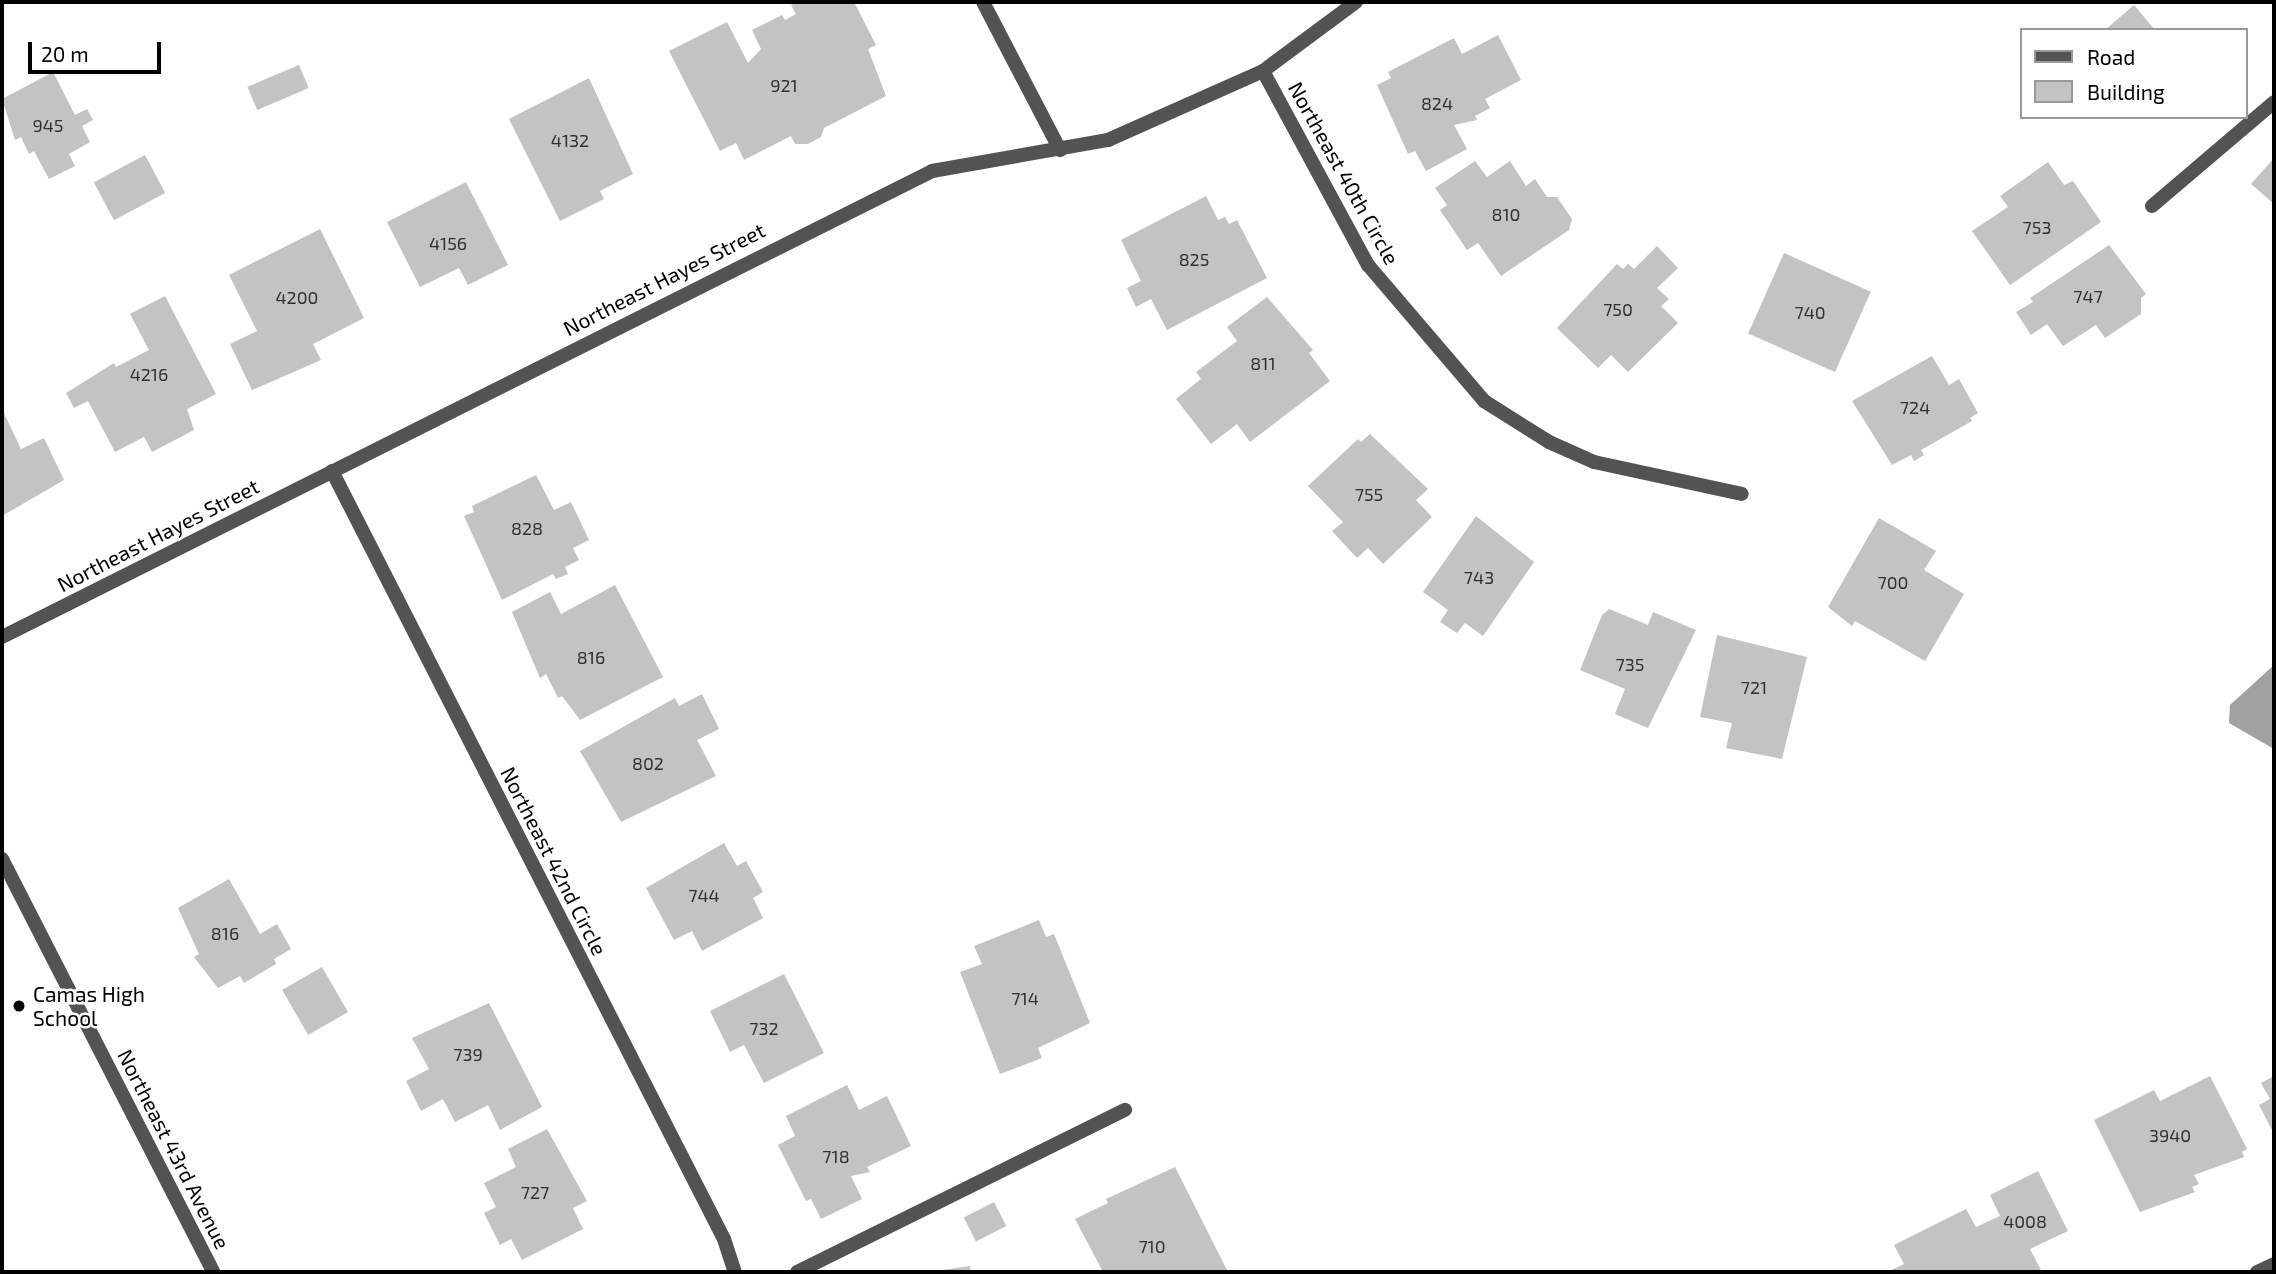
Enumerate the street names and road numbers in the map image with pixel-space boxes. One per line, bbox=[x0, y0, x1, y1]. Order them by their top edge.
street label: Northeast 40th Circle bbox=[1283, 77, 1405, 269]
street label: Northeast Hayes Street bbox=[559, 217, 769, 341]
street label: Northeast Hayes Street bbox=[53, 473, 263, 597]
street label: Northeast 42nd Circle bbox=[496, 763, 612, 959]
street label: Northeast 43rd Avenue bbox=[113, 1045, 235, 1253]

